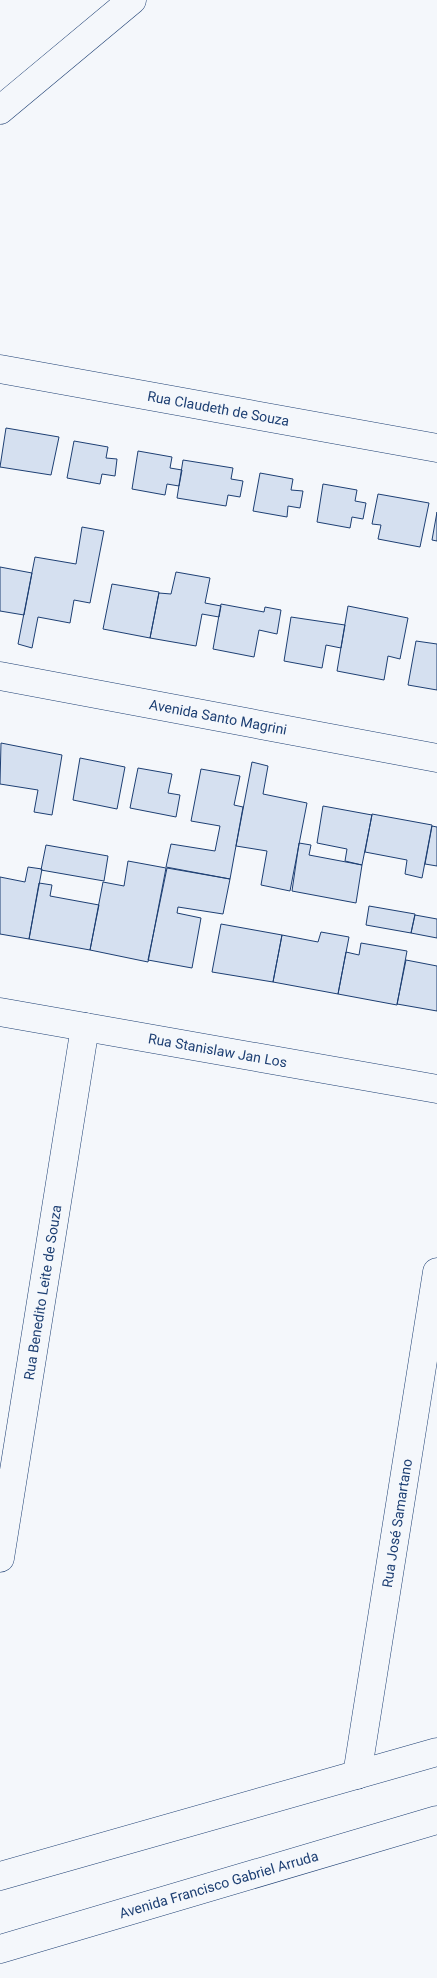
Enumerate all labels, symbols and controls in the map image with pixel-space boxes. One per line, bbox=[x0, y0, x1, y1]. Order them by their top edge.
street label: Rua Claudeth de Souza bbox=[146, 388, 291, 429]
street label: Avenida Santo Magrini bbox=[148, 696, 288, 738]
street label: Rua Stanislaw Jan Los bbox=[147, 1030, 288, 1070]
street label: Rua Benedito Leite de Souza bbox=[21, 1204, 64, 1381]
street label: Rua José Samartano bbox=[379, 1458, 415, 1589]
street label: Avenida Francisco Gabriel Arruda bbox=[117, 1848, 320, 1921]

